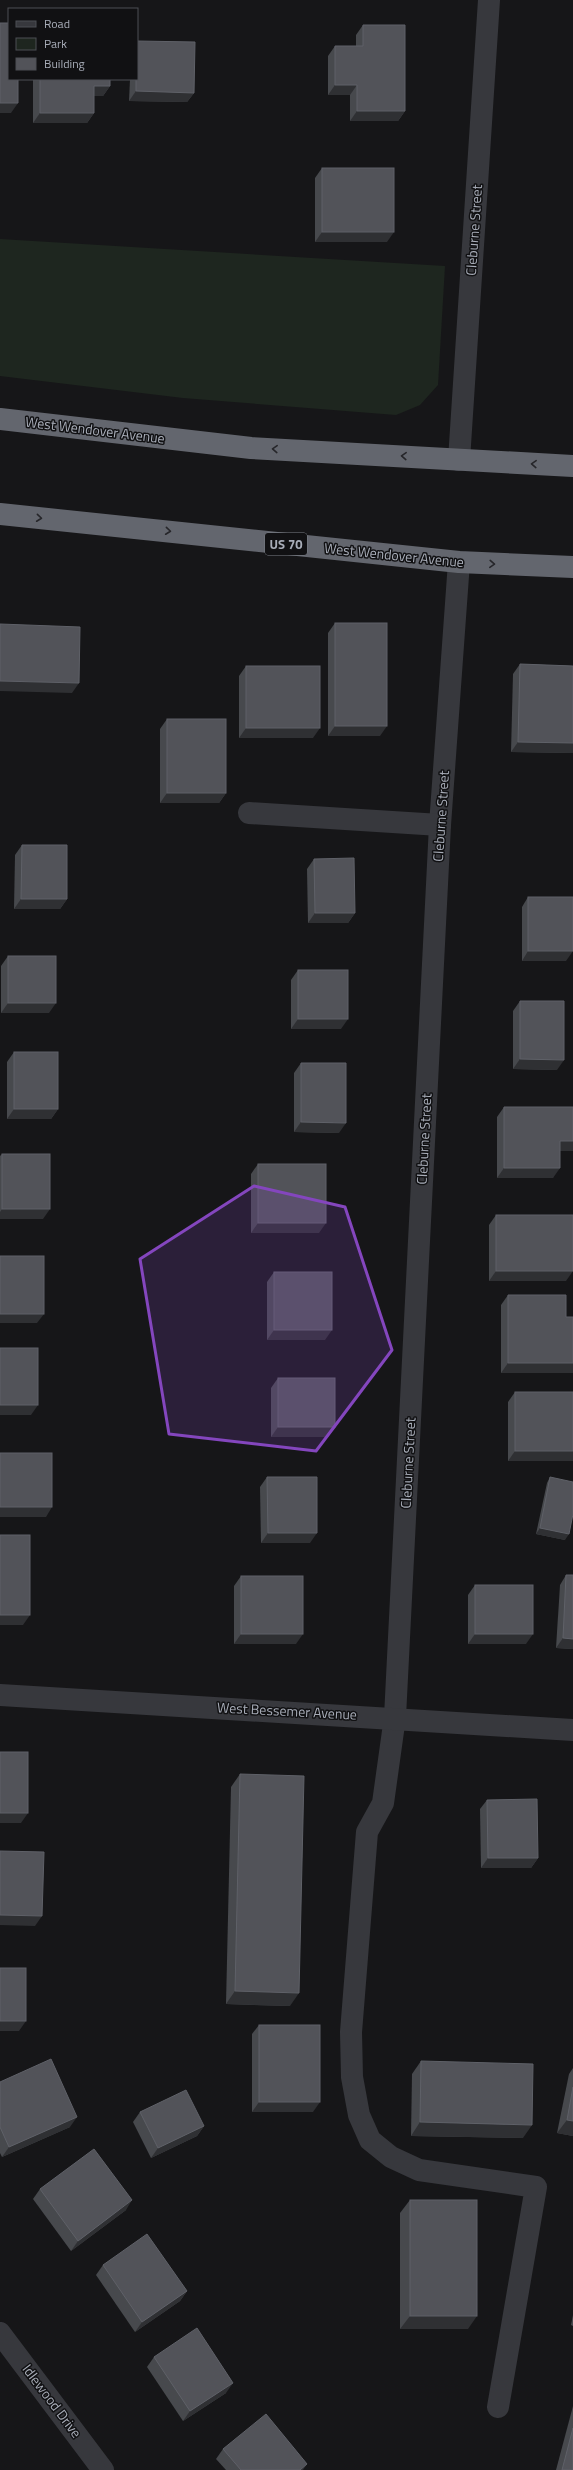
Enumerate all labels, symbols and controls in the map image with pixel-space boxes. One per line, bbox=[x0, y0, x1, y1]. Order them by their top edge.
legend bbox=[8, 8, 138, 80]
text: Road bbox=[44, 14, 70, 33]
text: Park bbox=[44, 34, 67, 53]
text: Building bbox=[44, 54, 85, 73]
street label: Cleburne Street bbox=[460, 184, 487, 276]
street label: West Wendover Avenue bbox=[24, 411, 166, 448]
one-way arrow bbox=[272, 445, 278, 453]
one-way arrow bbox=[401, 452, 407, 461]
one-way arrow bbox=[531, 460, 537, 469]
one-way arrow bbox=[36, 513, 42, 522]
one-way arrow bbox=[165, 527, 171, 536]
road number: US 70 bbox=[265, 533, 307, 555]
street label: West Wendover Avenue bbox=[323, 537, 465, 572]
one-way arrow bbox=[489, 559, 495, 568]
street label: Cleburne Street bbox=[427, 770, 454, 862]
street label: Cleburne Street bbox=[411, 1093, 436, 1185]
street label: Cleburne Street bbox=[395, 1417, 420, 1509]
street label: West Bessemer Avenue bbox=[217, 1696, 357, 1725]
street label: Idlewood Drive bbox=[18, 2359, 87, 2442]

